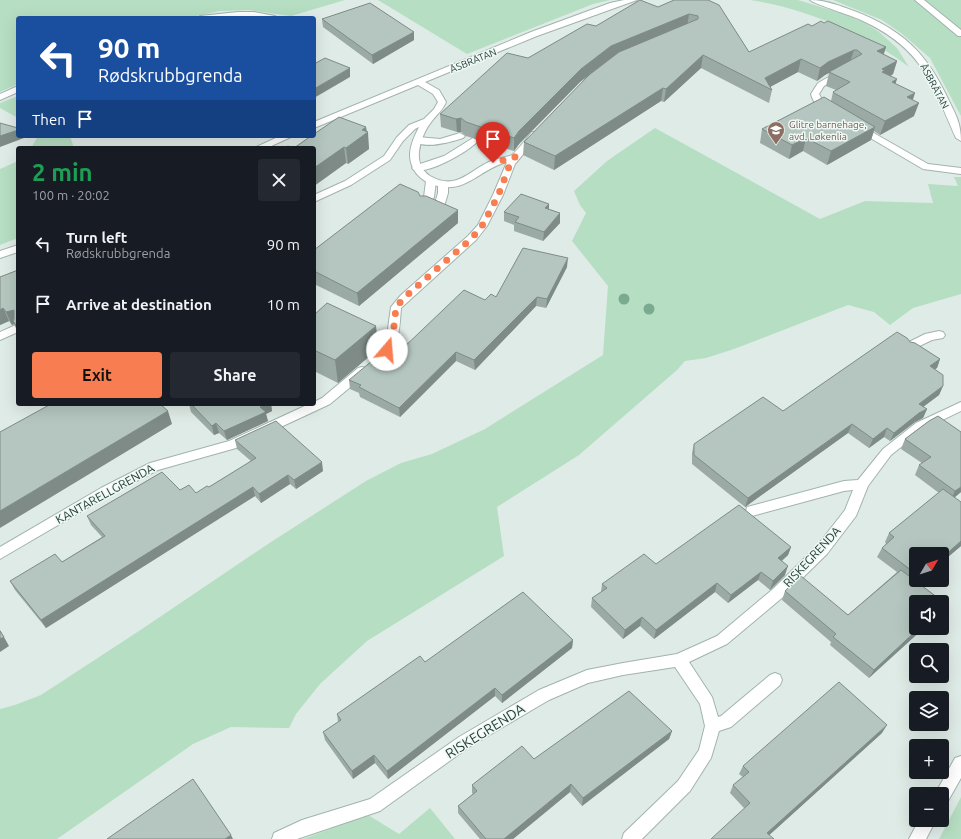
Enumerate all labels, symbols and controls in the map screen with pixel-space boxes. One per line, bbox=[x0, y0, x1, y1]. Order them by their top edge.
icon: left bbox=[32, 32, 84, 84]
text: 90 m bbox=[98, 32, 160, 63]
street label: ÅSBRÅTAN bbox=[448, 46, 498, 75]
street label: ÅSBRÅTAN bbox=[918, 62, 951, 111]
text: Rødskrubbgrenda bbox=[98, 65, 242, 85]
icon: arrive bbox=[74, 108, 96, 130]
text: Then bbox=[32, 111, 66, 128]
place label: Glitre barnehage, avd. Løkenlia bbox=[789, 119, 867, 142]
school or university icon: Glitre barnehage, avd. Løkenlia bbox=[766, 120, 786, 145]
pin bbox=[476, 122, 510, 163]
icon: arrive bbox=[482, 128, 504, 150]
text: 2 min bbox=[32, 159, 93, 186]
button: close bbox=[258, 159, 300, 201]
text: 100 m · 20:02 bbox=[32, 188, 110, 202]
text: Turn left bbox=[66, 229, 127, 246]
icon: left bbox=[32, 233, 54, 255]
text: 90 m bbox=[267, 236, 300, 253]
text: Rødskrubbgrenda bbox=[66, 246, 170, 260]
icon: arrive bbox=[32, 293, 54, 315]
text: Arrive at destination bbox=[66, 296, 212, 313]
text: 10 m bbox=[267, 296, 300, 313]
position arrow bbox=[366, 329, 408, 371]
button: Exit bbox=[32, 352, 162, 398]
button: Share bbox=[170, 352, 300, 398]
street label: KANTARELLGRENDA bbox=[53, 461, 157, 526]
street label: RISKEGRENDA bbox=[780, 524, 843, 589]
north arrow bbox=[909, 547, 949, 587]
map controls bbox=[909, 547, 949, 827]
button: sound bbox=[909, 595, 949, 635]
button: search bbox=[909, 643, 949, 683]
button: layers bbox=[909, 691, 949, 731]
street label: RISKEGRENDA bbox=[442, 700, 528, 762]
button: + bbox=[909, 739, 949, 779]
button: − bbox=[909, 787, 949, 827]

